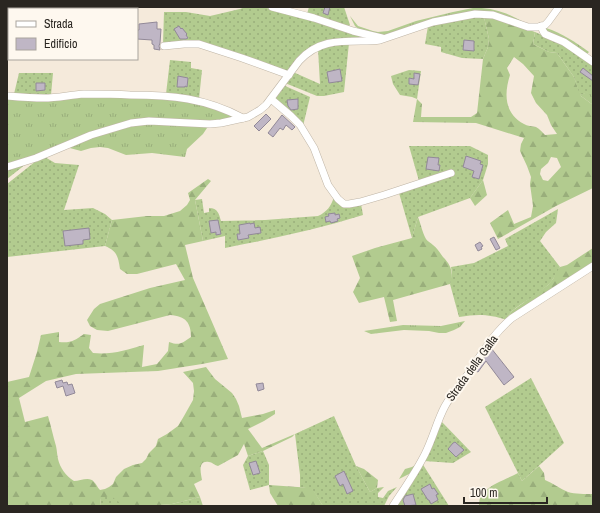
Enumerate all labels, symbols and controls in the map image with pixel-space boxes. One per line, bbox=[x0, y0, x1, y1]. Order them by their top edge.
legend bbox=[8, 8, 138, 60]
text: Strada bbox=[44, 16, 74, 32]
text: Edificio bbox=[44, 36, 77, 52]
street label: Strada della Galla bbox=[443, 331, 502, 404]
scale bar bbox=[464, 479, 547, 505]
text: 100 m bbox=[470, 485, 497, 501]

